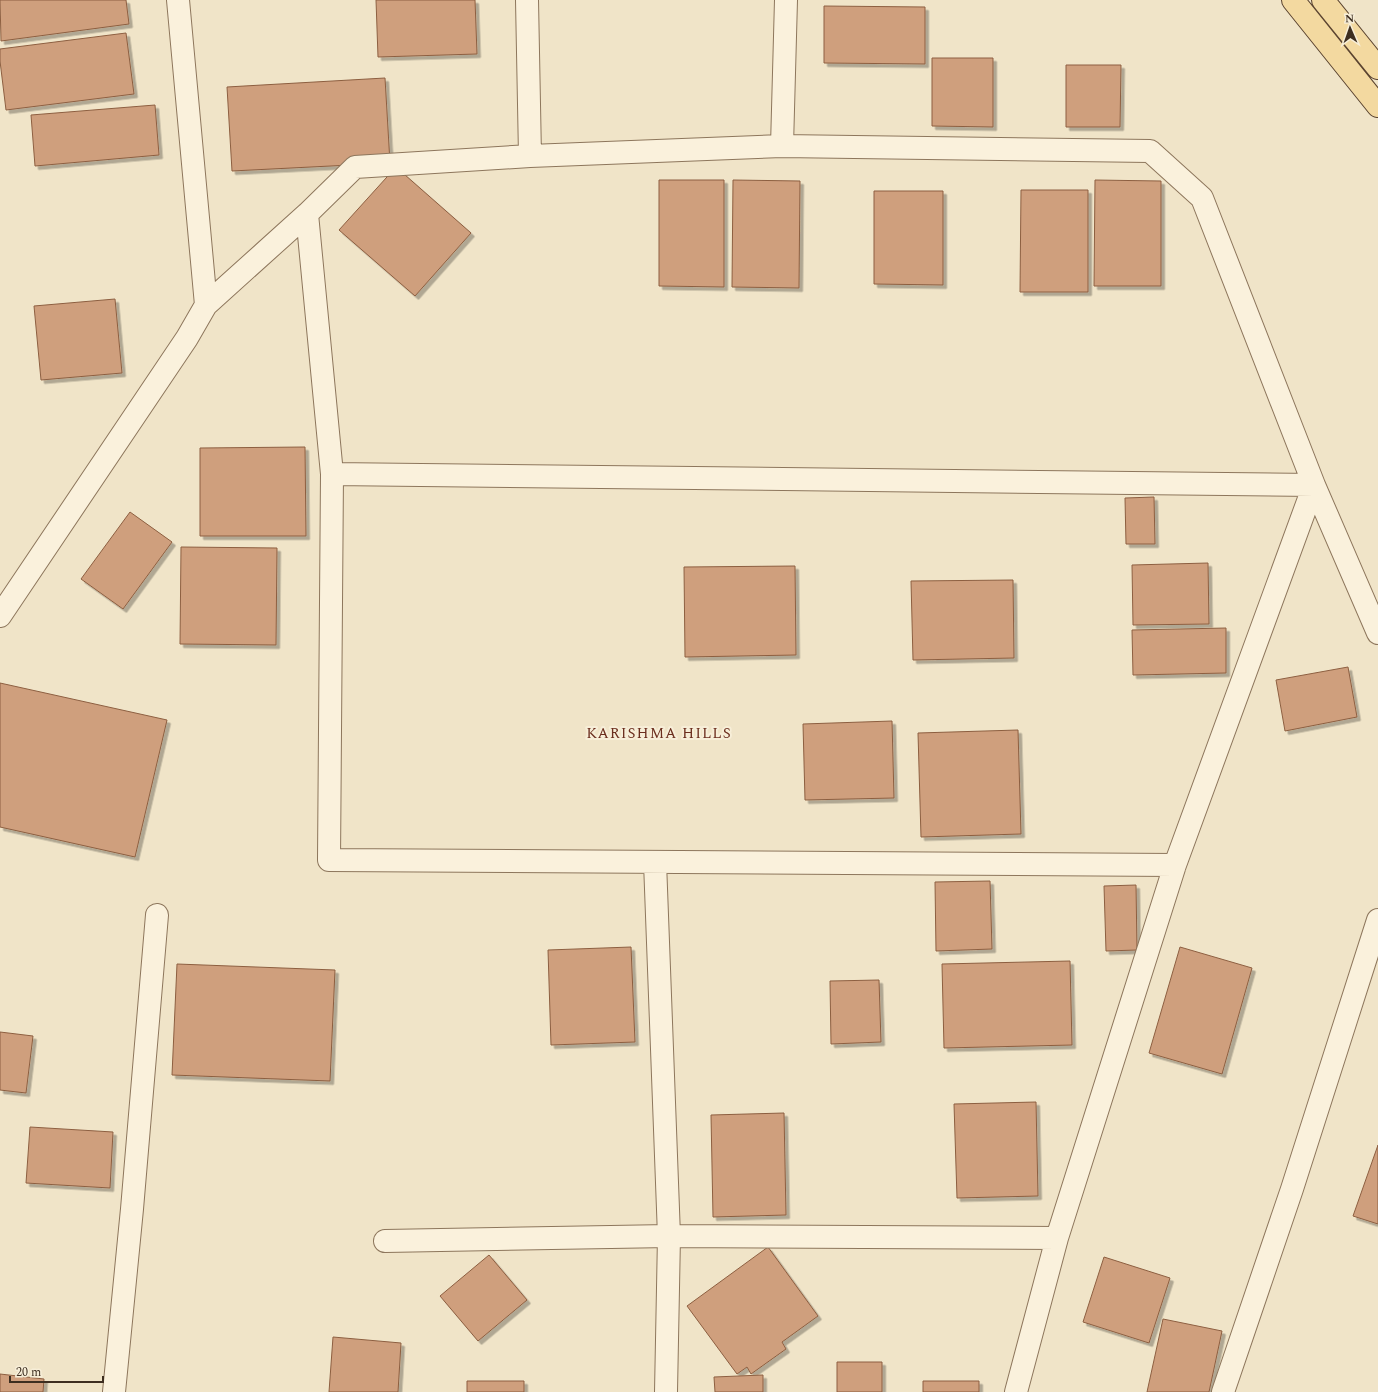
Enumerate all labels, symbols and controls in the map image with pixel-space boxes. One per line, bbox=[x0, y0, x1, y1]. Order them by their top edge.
north arrow bbox=[1330, 8, 1370, 48]
text: N bbox=[1345, 10, 1354, 27]
district label: KARISHMA HILLS bbox=[586, 722, 732, 745]
scale bar bbox=[10, 1358, 103, 1384]
text: 20 m bbox=[16, 1363, 41, 1382]

